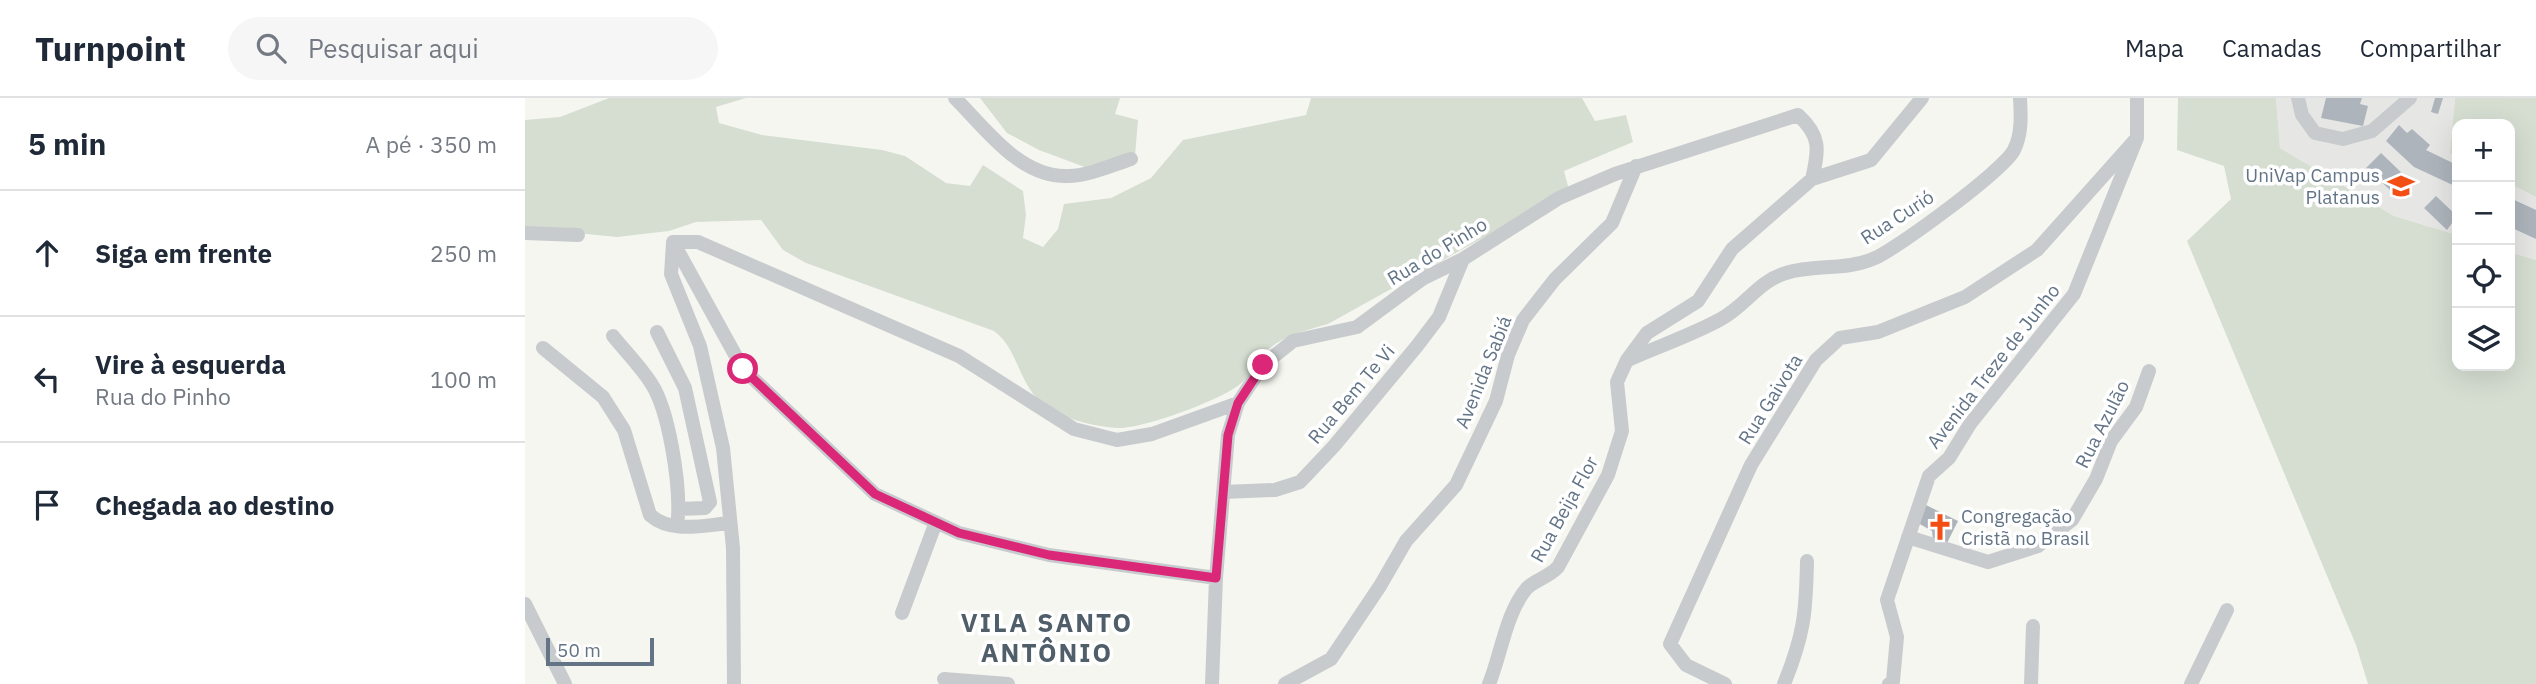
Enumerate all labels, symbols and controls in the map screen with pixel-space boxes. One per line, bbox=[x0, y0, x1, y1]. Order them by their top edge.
search box bbox=[228, 17, 718, 80]
text: Turnpoint bbox=[35, 27, 186, 70]
icon: search bbox=[252, 29, 290, 67]
text: Pesquisar aqui bbox=[308, 31, 479, 65]
text: Mapa bbox=[2125, 32, 2184, 64]
text: Camadas bbox=[2222, 32, 2322, 64]
text: Compartilhar bbox=[2360, 32, 2501, 64]
map controls bbox=[2452, 119, 2515, 371]
button: + bbox=[2452, 119, 2515, 182]
text: 5 min bbox=[28, 124, 106, 163]
text: A pé · 350 m bbox=[366, 129, 497, 159]
place label: UniVap Campus Platanus bbox=[2245, 163, 2380, 209]
school or university icon: UniVap Campus Platanus bbox=[2386, 171, 2416, 201]
button: − bbox=[2452, 182, 2515, 245]
street label: Rua Curió bbox=[1856, 184, 1938, 250]
street label: Rua do Pinho bbox=[1383, 212, 1491, 290]
icon: ahead bbox=[28, 234, 66, 272]
text: Siga em frente bbox=[95, 236, 272, 270]
text: 250 m bbox=[430, 238, 497, 268]
button: locate bbox=[2452, 245, 2515, 308]
street label: Avenida Treze de Junho bbox=[1921, 279, 2065, 453]
button: layers bbox=[2452, 308, 2515, 371]
street label: Avenida Sabiá bbox=[1449, 312, 1517, 432]
street label: Rua Bem Te Vi bbox=[1302, 339, 1400, 449]
text: Vire à esquerda bbox=[95, 347, 286, 381]
route end bbox=[1247, 349, 1278, 380]
street label: Rua Gaivota bbox=[1733, 349, 1807, 449]
route start bbox=[727, 353, 758, 384]
icon: left bbox=[28, 360, 66, 398]
text: 100 m bbox=[430, 364, 497, 394]
street label: Rua Azulão bbox=[2070, 376, 2134, 472]
text: Rua do Pinho bbox=[95, 381, 231, 411]
street label: Rua Beija Flor bbox=[1525, 452, 1603, 566]
icon: arrive bbox=[28, 486, 66, 524]
text: Chegada ao destino bbox=[95, 488, 334, 522]
place label: Congregação Cristã no Brasil bbox=[1961, 504, 2089, 550]
church icon: Congregação Cristã no Brasil bbox=[1925, 512, 1955, 542]
district label: VILA SANTO ANTÔNIO bbox=[961, 605, 1133, 669]
scale bar bbox=[546, 635, 655, 667]
text: 50 m bbox=[557, 638, 601, 662]

